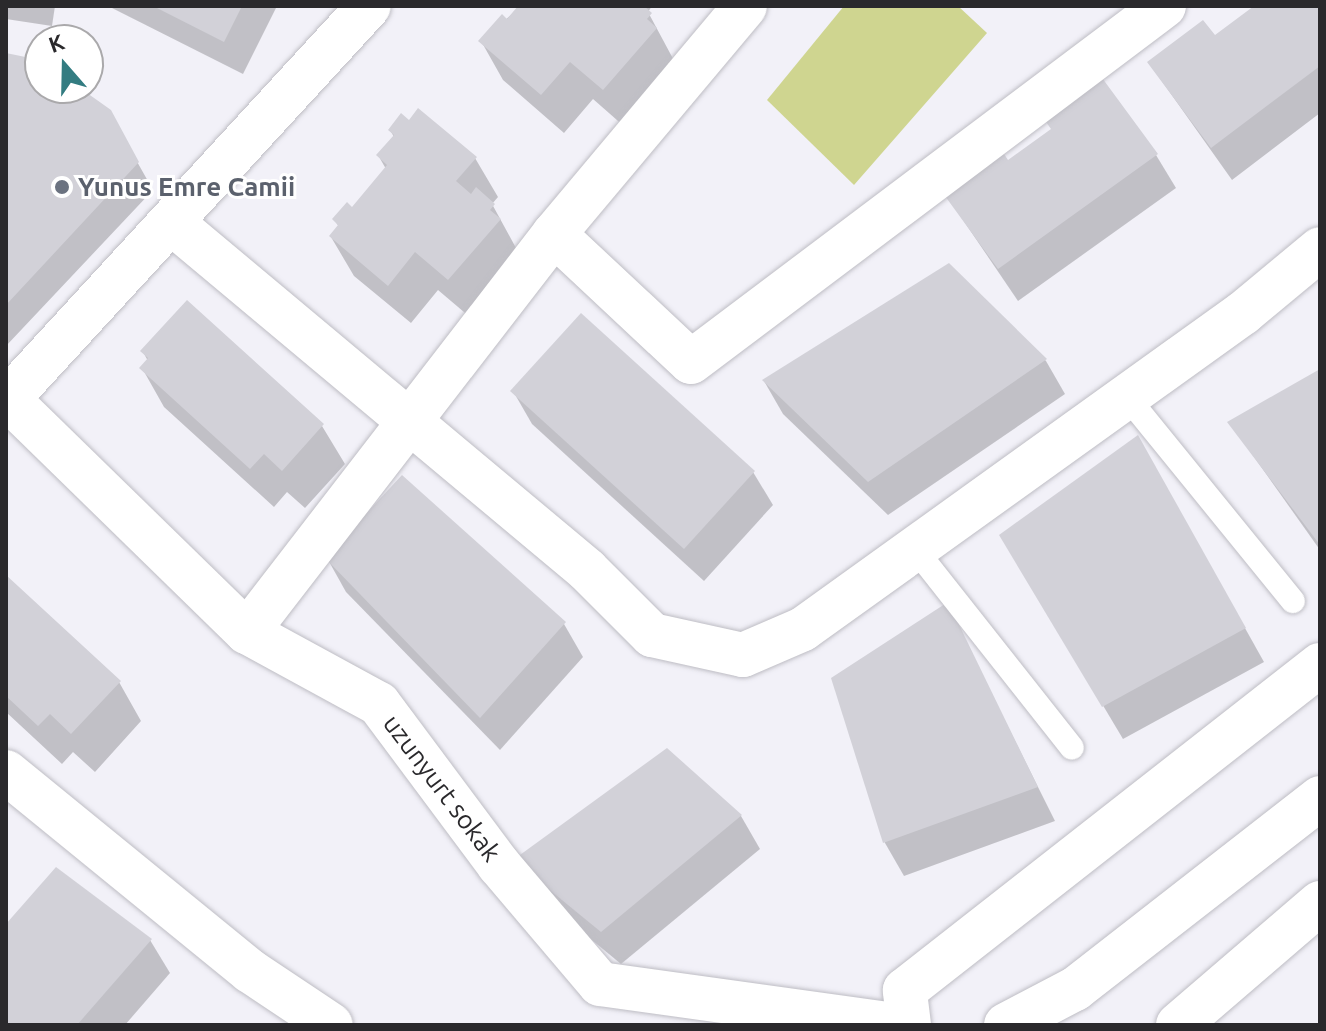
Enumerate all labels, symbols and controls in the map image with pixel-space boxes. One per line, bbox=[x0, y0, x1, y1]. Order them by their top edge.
north arrow bbox=[24, 24, 104, 104]
text: K bbox=[45, 29, 67, 57]
place label: Yunus Emre Camii bbox=[78, 171, 295, 203]
marker: Yunus Emre Camii bbox=[53, 178, 71, 196]
street label: uzunyurt sokak bbox=[377, 708, 507, 868]

